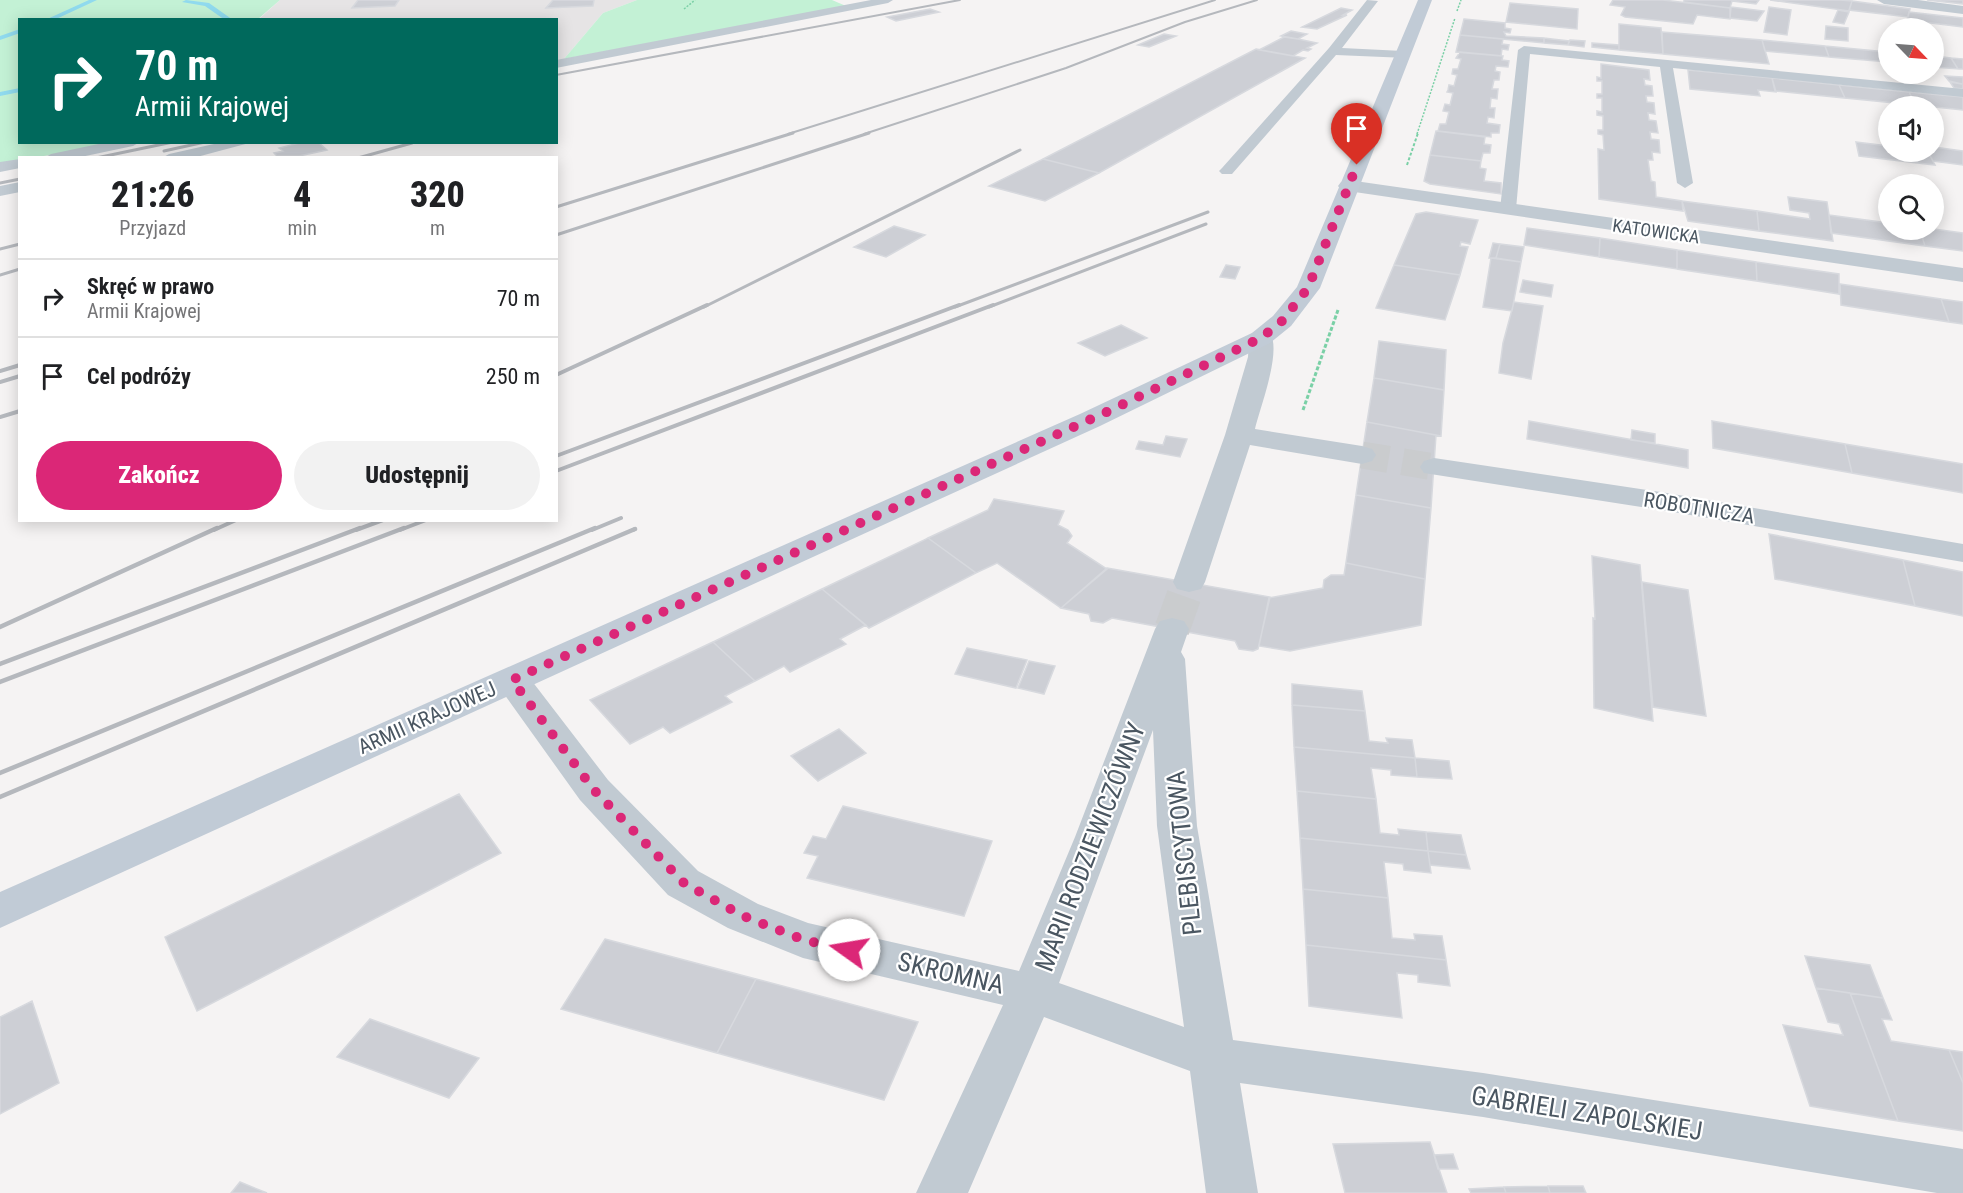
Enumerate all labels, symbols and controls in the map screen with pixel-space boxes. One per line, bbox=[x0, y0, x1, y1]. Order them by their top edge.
north arrow bbox=[1878, 18, 1944, 84]
map controls bbox=[1878, 18, 1944, 240]
text: 70 m bbox=[135, 41, 218, 90]
icon: right bbox=[36, 42, 114, 120]
text: Armii Krajowej bbox=[135, 91, 289, 123]
button: sound bbox=[1878, 96, 1944, 162]
pin bbox=[1331, 103, 1382, 165]
icon: arrive bbox=[1340, 112, 1373, 145]
text: 21:26 bbox=[111, 174, 194, 216]
text: 4 bbox=[293, 174, 311, 216]
text: 320 bbox=[410, 174, 465, 216]
button: search bbox=[1878, 174, 1944, 240]
street label: KATOWICKA bbox=[1611, 215, 1701, 248]
text: Przyjazd bbox=[119, 216, 186, 240]
text: min bbox=[288, 216, 317, 240]
text: m bbox=[430, 216, 445, 240]
text: Skręć w prawo bbox=[87, 274, 214, 299]
icon: right bbox=[36, 282, 69, 315]
text: 70 m bbox=[497, 286, 540, 311]
text: Armii Krajowej bbox=[87, 299, 201, 323]
icon: arrive bbox=[36, 360, 69, 393]
text: Cel podróży bbox=[87, 364, 191, 389]
text: 250 m bbox=[486, 364, 540, 389]
button: Zakończ bbox=[36, 441, 282, 510]
button: Udostępnij bbox=[294, 441, 540, 510]
street label: ROBOTNICZA bbox=[1642, 487, 1756, 529]
street label: ARMII KRAJOWEJ bbox=[354, 677, 500, 759]
street label: MARII RODZIEWICZÓWNY bbox=[1029, 718, 1151, 976]
street label: PLEBISCYTOWA bbox=[1160, 769, 1208, 937]
position arrow bbox=[817, 918, 881, 982]
street label: SKROMNA bbox=[895, 946, 1007, 1000]
street label: GABRIELI ZAPOLSKIEJ bbox=[1469, 1080, 1705, 1146]

